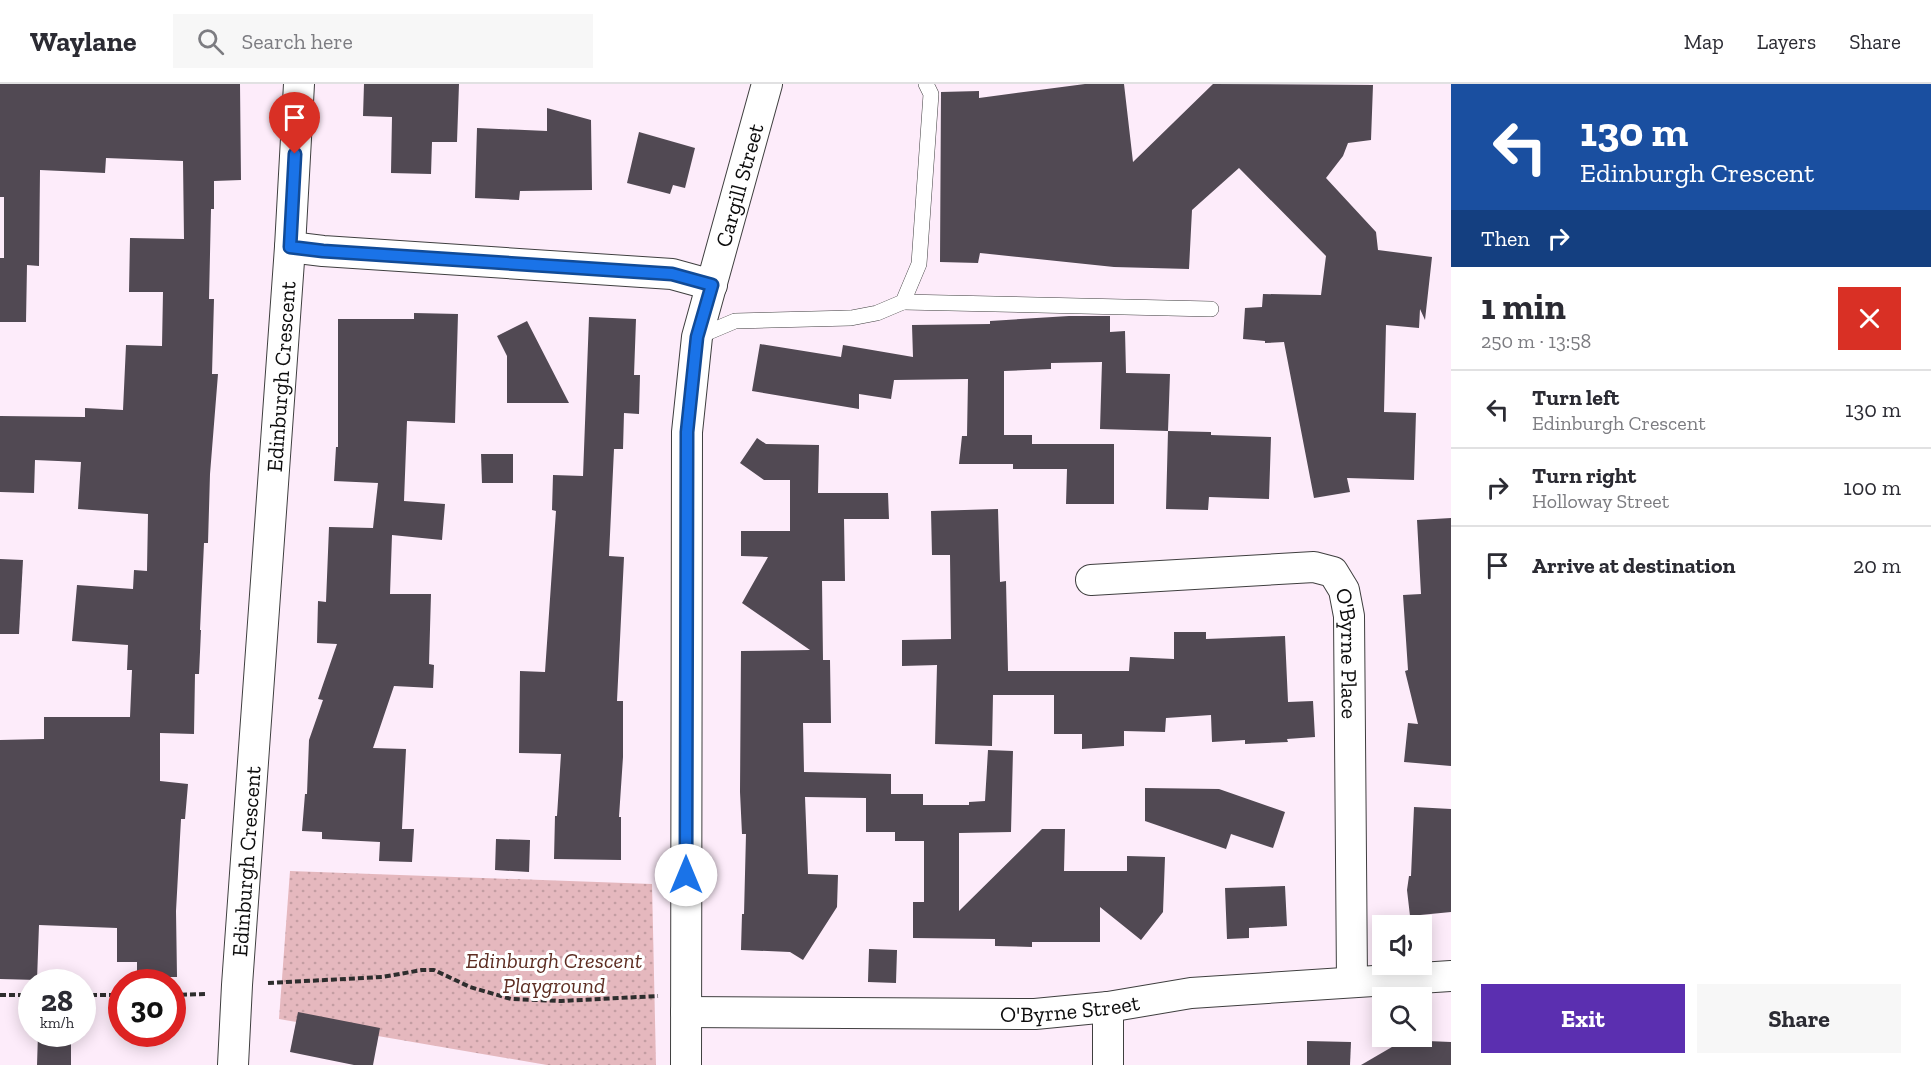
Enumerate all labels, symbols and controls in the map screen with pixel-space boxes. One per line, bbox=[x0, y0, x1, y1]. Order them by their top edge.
search box bbox=[173, 14, 593, 68]
text: Waylane bbox=[30, 25, 137, 58]
icon: search bbox=[194, 25, 227, 58]
text: Search here bbox=[242, 28, 353, 55]
text: Map bbox=[1684, 29, 1724, 54]
text: Layers bbox=[1757, 29, 1816, 54]
text: Share bbox=[1849, 29, 1901, 54]
pin bbox=[269, 92, 320, 154]
icon: arrive bbox=[278, 101, 311, 134]
text: 130 m bbox=[1580, 106, 1688, 157]
icon: left bbox=[1481, 108, 1559, 186]
street label: Cargill Street bbox=[710, 120, 770, 250]
text: Edinburgh Crescent bbox=[1580, 157, 1814, 189]
icon: right bbox=[1542, 222, 1575, 255]
text: Then bbox=[1481, 225, 1530, 252]
street label: Edinburgh Crescent bbox=[261, 280, 302, 473]
text: 1 min bbox=[1481, 285, 1566, 328]
button: close bbox=[1838, 287, 1901, 350]
text: 250 m · 13:58 bbox=[1481, 329, 1591, 353]
text: Turn left bbox=[1532, 384, 1619, 411]
icon: left bbox=[1481, 393, 1514, 426]
text: 130 m bbox=[1845, 396, 1901, 423]
text: Edinburgh Crescent bbox=[1532, 411, 1706, 435]
text: Turn right bbox=[1532, 462, 1636, 489]
icon: right bbox=[1481, 471, 1514, 504]
text: 100 m bbox=[1843, 474, 1901, 501]
text: Holloway Street bbox=[1532, 489, 1669, 513]
icon: arrive bbox=[1481, 549, 1514, 582]
text: Arrive at destination bbox=[1532, 552, 1735, 579]
text: 20 m bbox=[1853, 552, 1901, 579]
street label: O'Byrne Place bbox=[1330, 586, 1363, 719]
street label: Edinburgh Crescent bbox=[226, 764, 267, 958]
position arrow bbox=[654, 843, 718, 907]
map controls bbox=[1372, 915, 1432, 1047]
button: sound bbox=[1372, 915, 1432, 975]
park label: Edinburgh Crescent Playground bbox=[466, 947, 643, 999]
speed limit sign: 30 bbox=[108, 969, 186, 1047]
text: 28 bbox=[41, 983, 73, 1019]
button: Exit bbox=[1481, 984, 1685, 1053]
button: Share bbox=[1697, 984, 1901, 1053]
button: search bbox=[1372, 987, 1432, 1047]
street label: O'Byrne Street bbox=[1000, 989, 1142, 1028]
text: km/h bbox=[40, 1014, 74, 1032]

